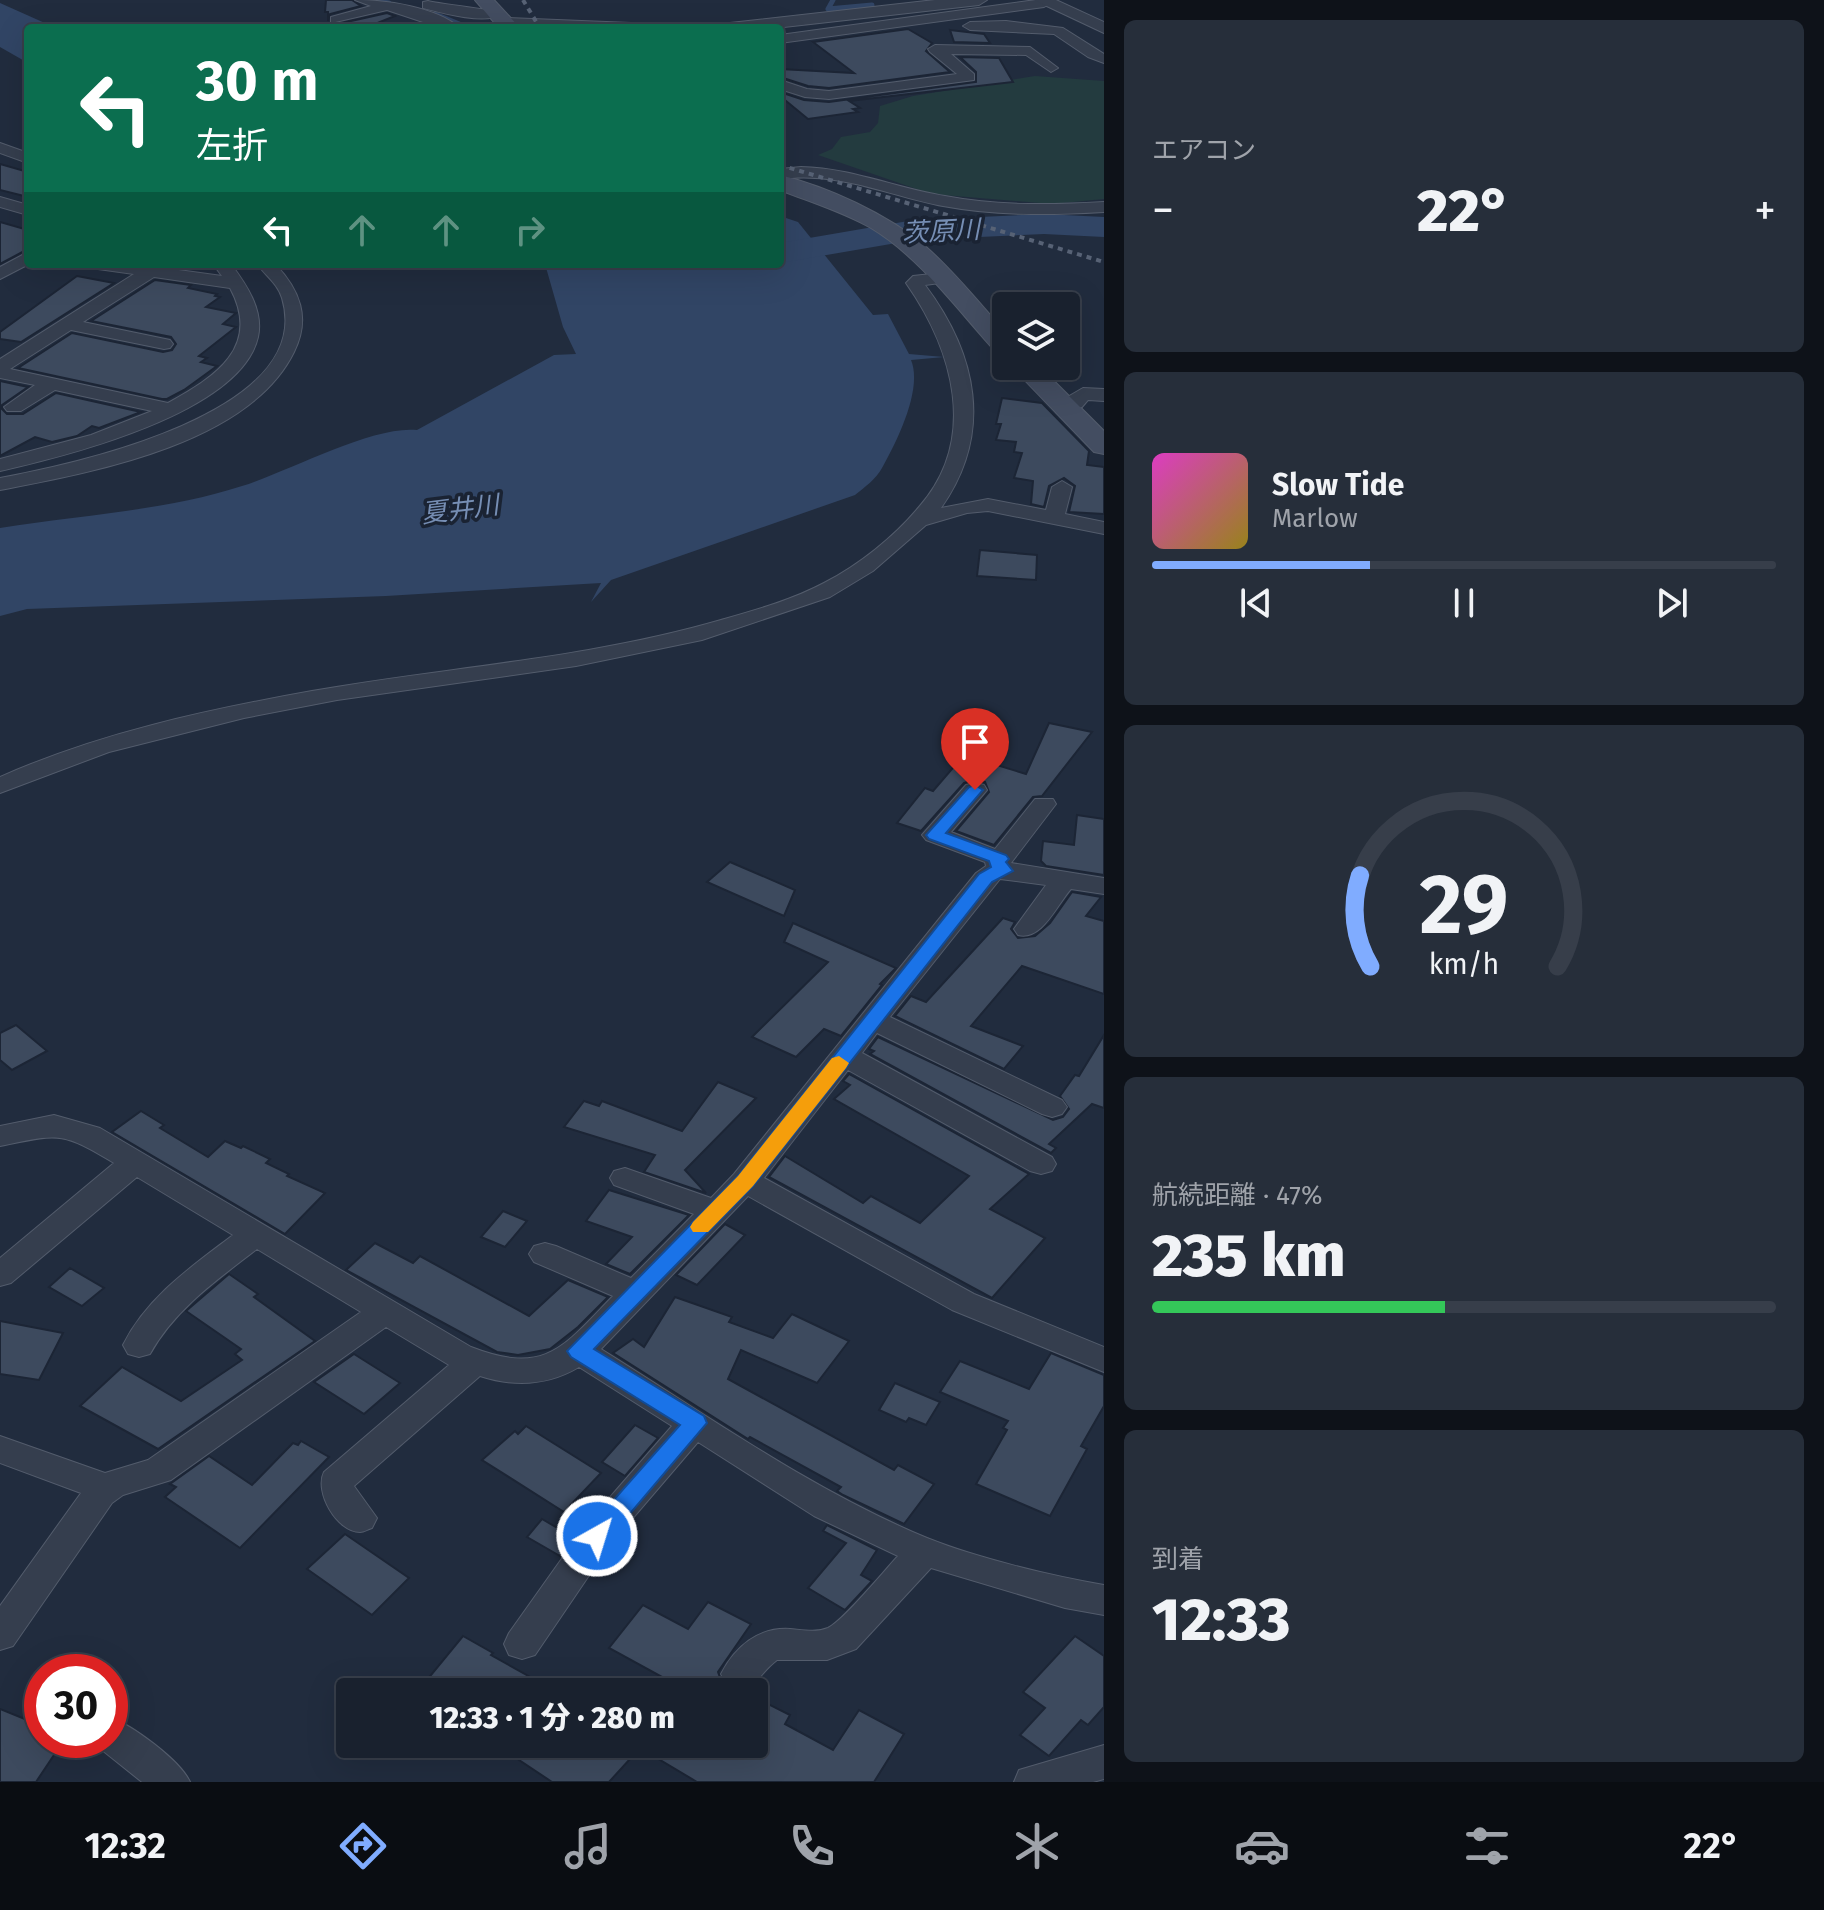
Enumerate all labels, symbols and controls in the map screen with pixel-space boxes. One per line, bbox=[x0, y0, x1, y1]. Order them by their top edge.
text: 30 m bbox=[196, 48, 318, 115]
icon: left bbox=[64, 56, 168, 160]
text: 左折 bbox=[196, 124, 268, 168]
text: エアコン bbox=[1152, 135, 1256, 166]
text: 22° bbox=[1417, 175, 1511, 247]
text: − bbox=[1152, 184, 1174, 237]
text: + bbox=[1754, 184, 1776, 237]
icon: left bbox=[256, 208, 300, 252]
icon: ahead bbox=[340, 208, 384, 252]
icon: ahead bbox=[424, 208, 468, 252]
icon: right bbox=[508, 208, 552, 252]
water label: 茨原川 bbox=[901, 214, 984, 249]
map controls bbox=[992, 292, 1080, 380]
button: layers bbox=[992, 292, 1080, 380]
text: Slow Tide bbox=[1272, 467, 1404, 503]
water label: 夏井川 bbox=[419, 489, 504, 530]
text: Marlow bbox=[1272, 503, 1358, 534]
icon: previous bbox=[1234, 581, 1278, 625]
icon: pause bbox=[1442, 581, 1486, 625]
icon: next bbox=[1650, 581, 1694, 625]
pin bbox=[941, 708, 1009, 790]
icon: arrive bbox=[953, 720, 997, 764]
text: 29 bbox=[1420, 855, 1508, 955]
text: km/h bbox=[1429, 947, 1499, 982]
text: 航続距離 · 47% bbox=[1152, 1180, 1323, 1211]
text: 235 km bbox=[1152, 1220, 1345, 1292]
position arrow bbox=[555, 1494, 639, 1578]
text: 到着 bbox=[1152, 1544, 1204, 1575]
text: 12:33 bbox=[1152, 1584, 1290, 1656]
speed limit sign: 30 bbox=[24, 1654, 128, 1758]
text: 12:33 · 1 分 · 280 m bbox=[429, 1700, 675, 1736]
icon: directions bbox=[335, 1818, 391, 1874]
icon: music bbox=[560, 1818, 616, 1874]
icon: phone bbox=[784, 1818, 840, 1874]
icon: climate bbox=[1009, 1818, 1065, 1874]
icon: car bbox=[1234, 1818, 1290, 1874]
icon: filters bbox=[1459, 1818, 1515, 1874]
text: 12:32 bbox=[84, 1824, 166, 1868]
text: 22° bbox=[1684, 1824, 1740, 1868]

